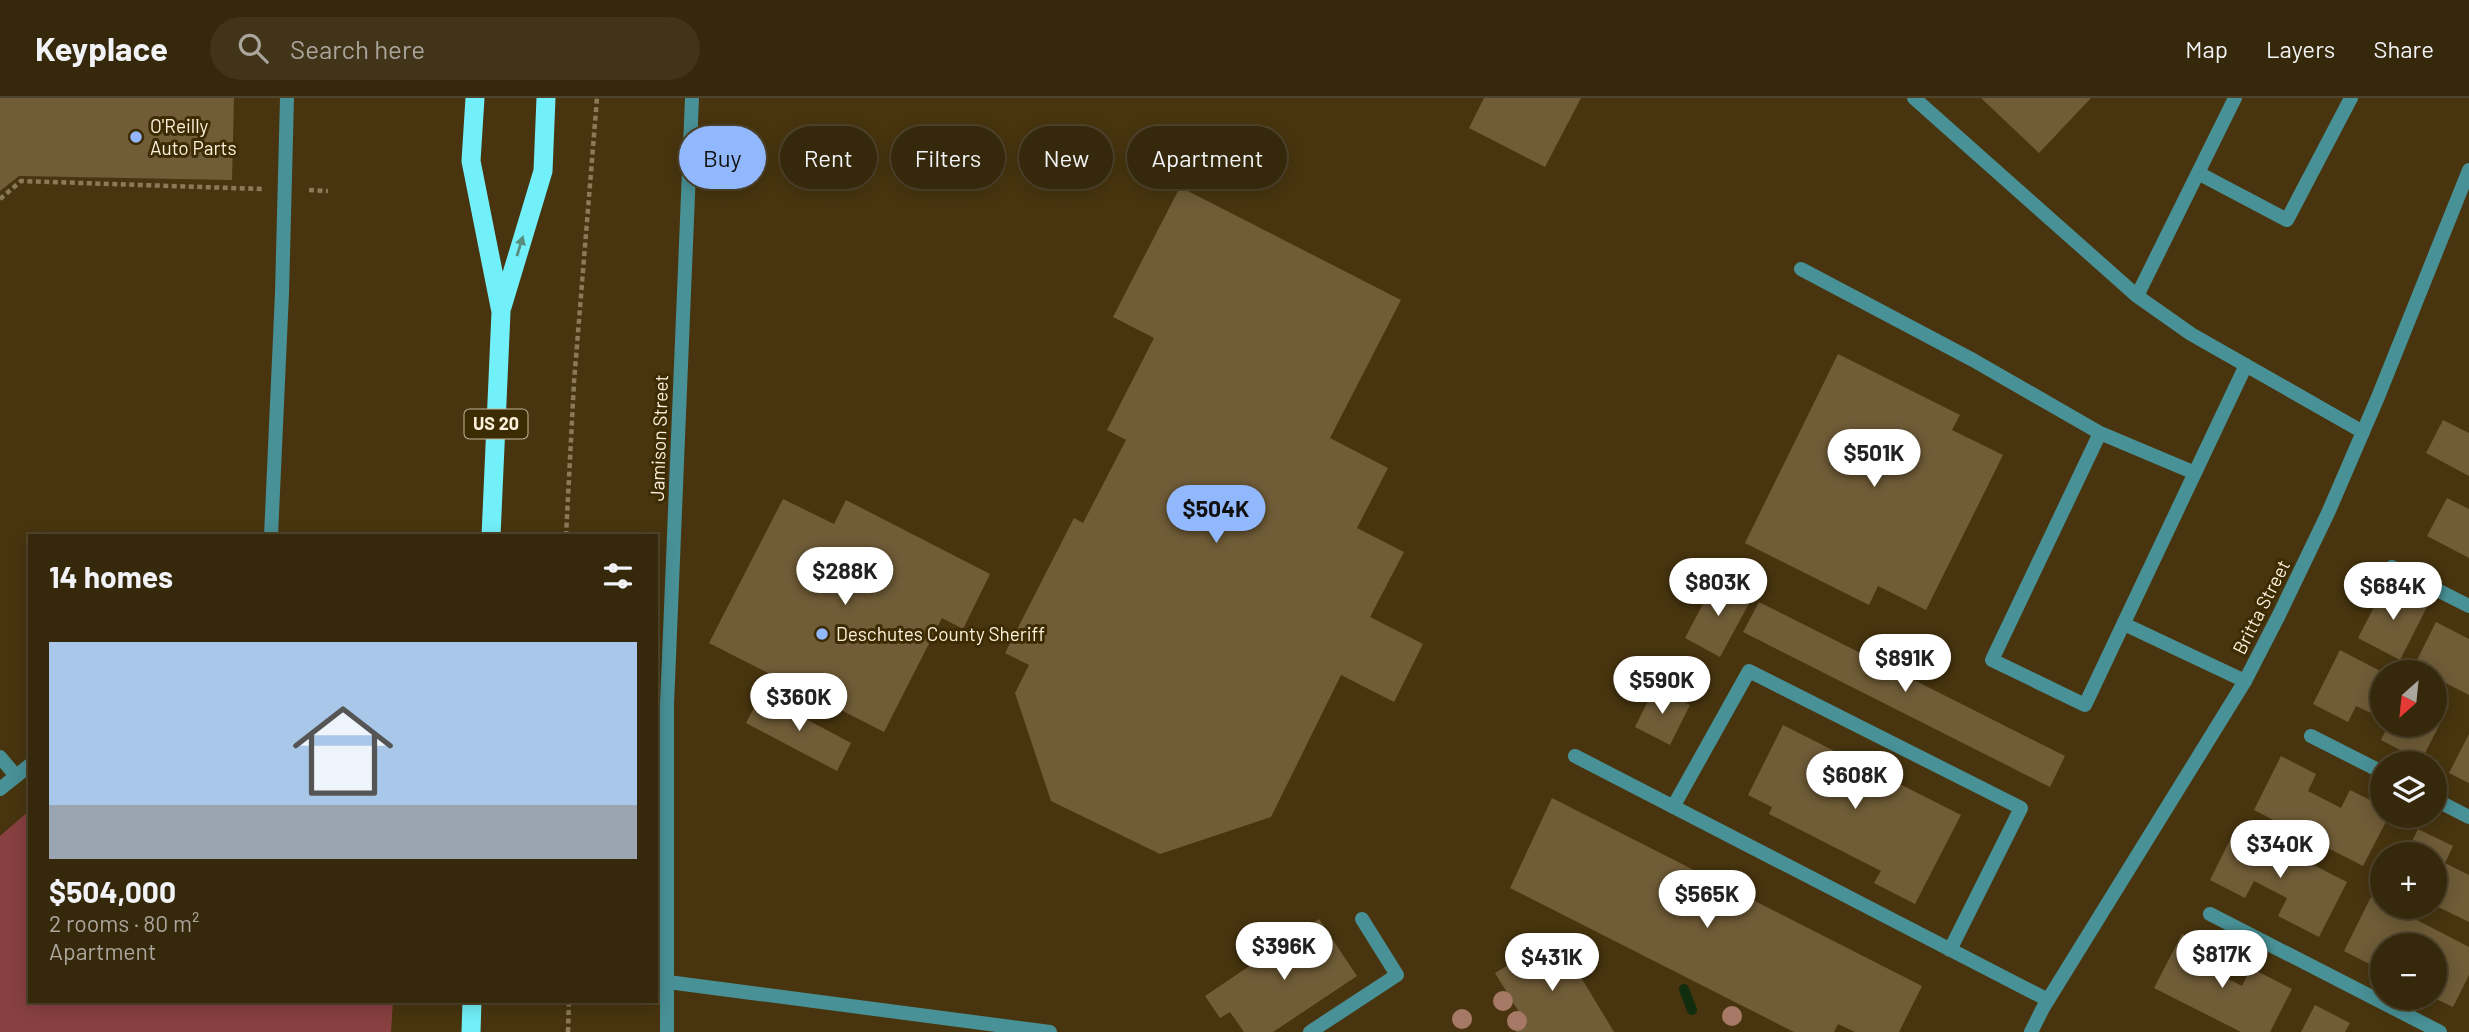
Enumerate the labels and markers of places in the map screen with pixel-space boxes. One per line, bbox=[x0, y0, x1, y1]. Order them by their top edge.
place label: O'Reilly Auto Parts bbox=[150, 114, 237, 159]
marker: O'Reilly Auto Parts bbox=[128, 129, 144, 145]
pin: $501K bbox=[1825, 430, 1923, 489]
pin: $504K bbox=[1167, 486, 1265, 545]
pin: $288K bbox=[796, 547, 894, 607]
pin: $803K bbox=[1669, 559, 1767, 618]
pin: $684K bbox=[2344, 562, 2442, 622]
place label: Deschutes County Sheriff bbox=[836, 622, 1045, 645]
marker: Deschutes County Sheriff bbox=[814, 626, 830, 642]
pin: $891K bbox=[1856, 634, 1954, 694]
pin: $590K bbox=[1613, 656, 1711, 716]
pin: $360K bbox=[750, 674, 848, 733]
pin: $608K bbox=[1806, 752, 1904, 811]
pin: $340K bbox=[2231, 820, 2329, 880]
pin: $565K bbox=[1658, 870, 1756, 930]
pin: $396K bbox=[1235, 922, 1333, 982]
pin: $817K bbox=[2173, 930, 2271, 990]
pin: $431K bbox=[1503, 934, 1601, 993]

